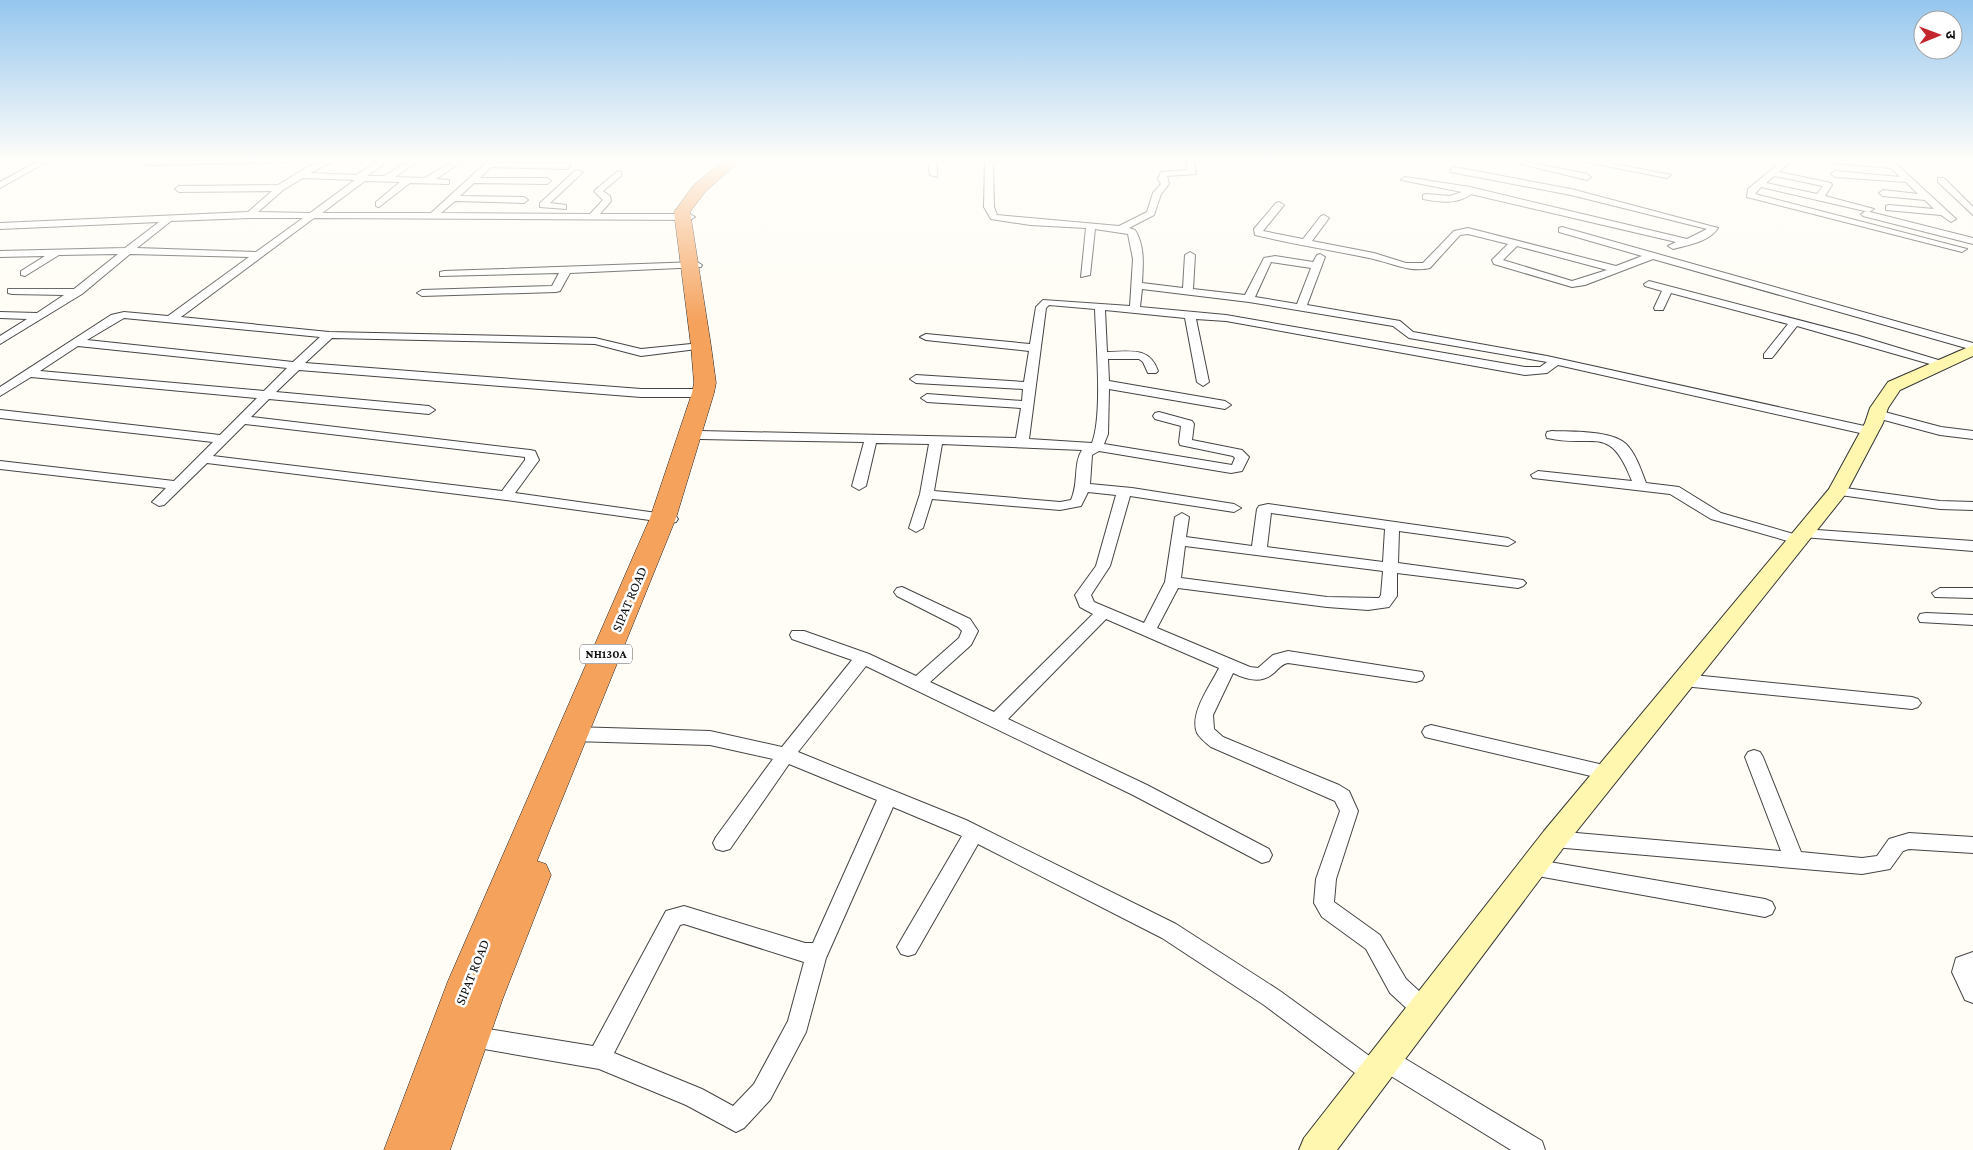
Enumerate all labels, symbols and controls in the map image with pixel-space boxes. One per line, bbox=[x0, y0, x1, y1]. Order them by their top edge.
north arrow bbox=[1913, 10, 1963, 60]
text: उ bbox=[1943, 31, 1959, 40]
street label: SIPAT ROAD bbox=[608, 564, 650, 634]
road number: NH130A bbox=[580, 644, 632, 664]
street label: SIPAT ROAD bbox=[452, 937, 492, 1007]

